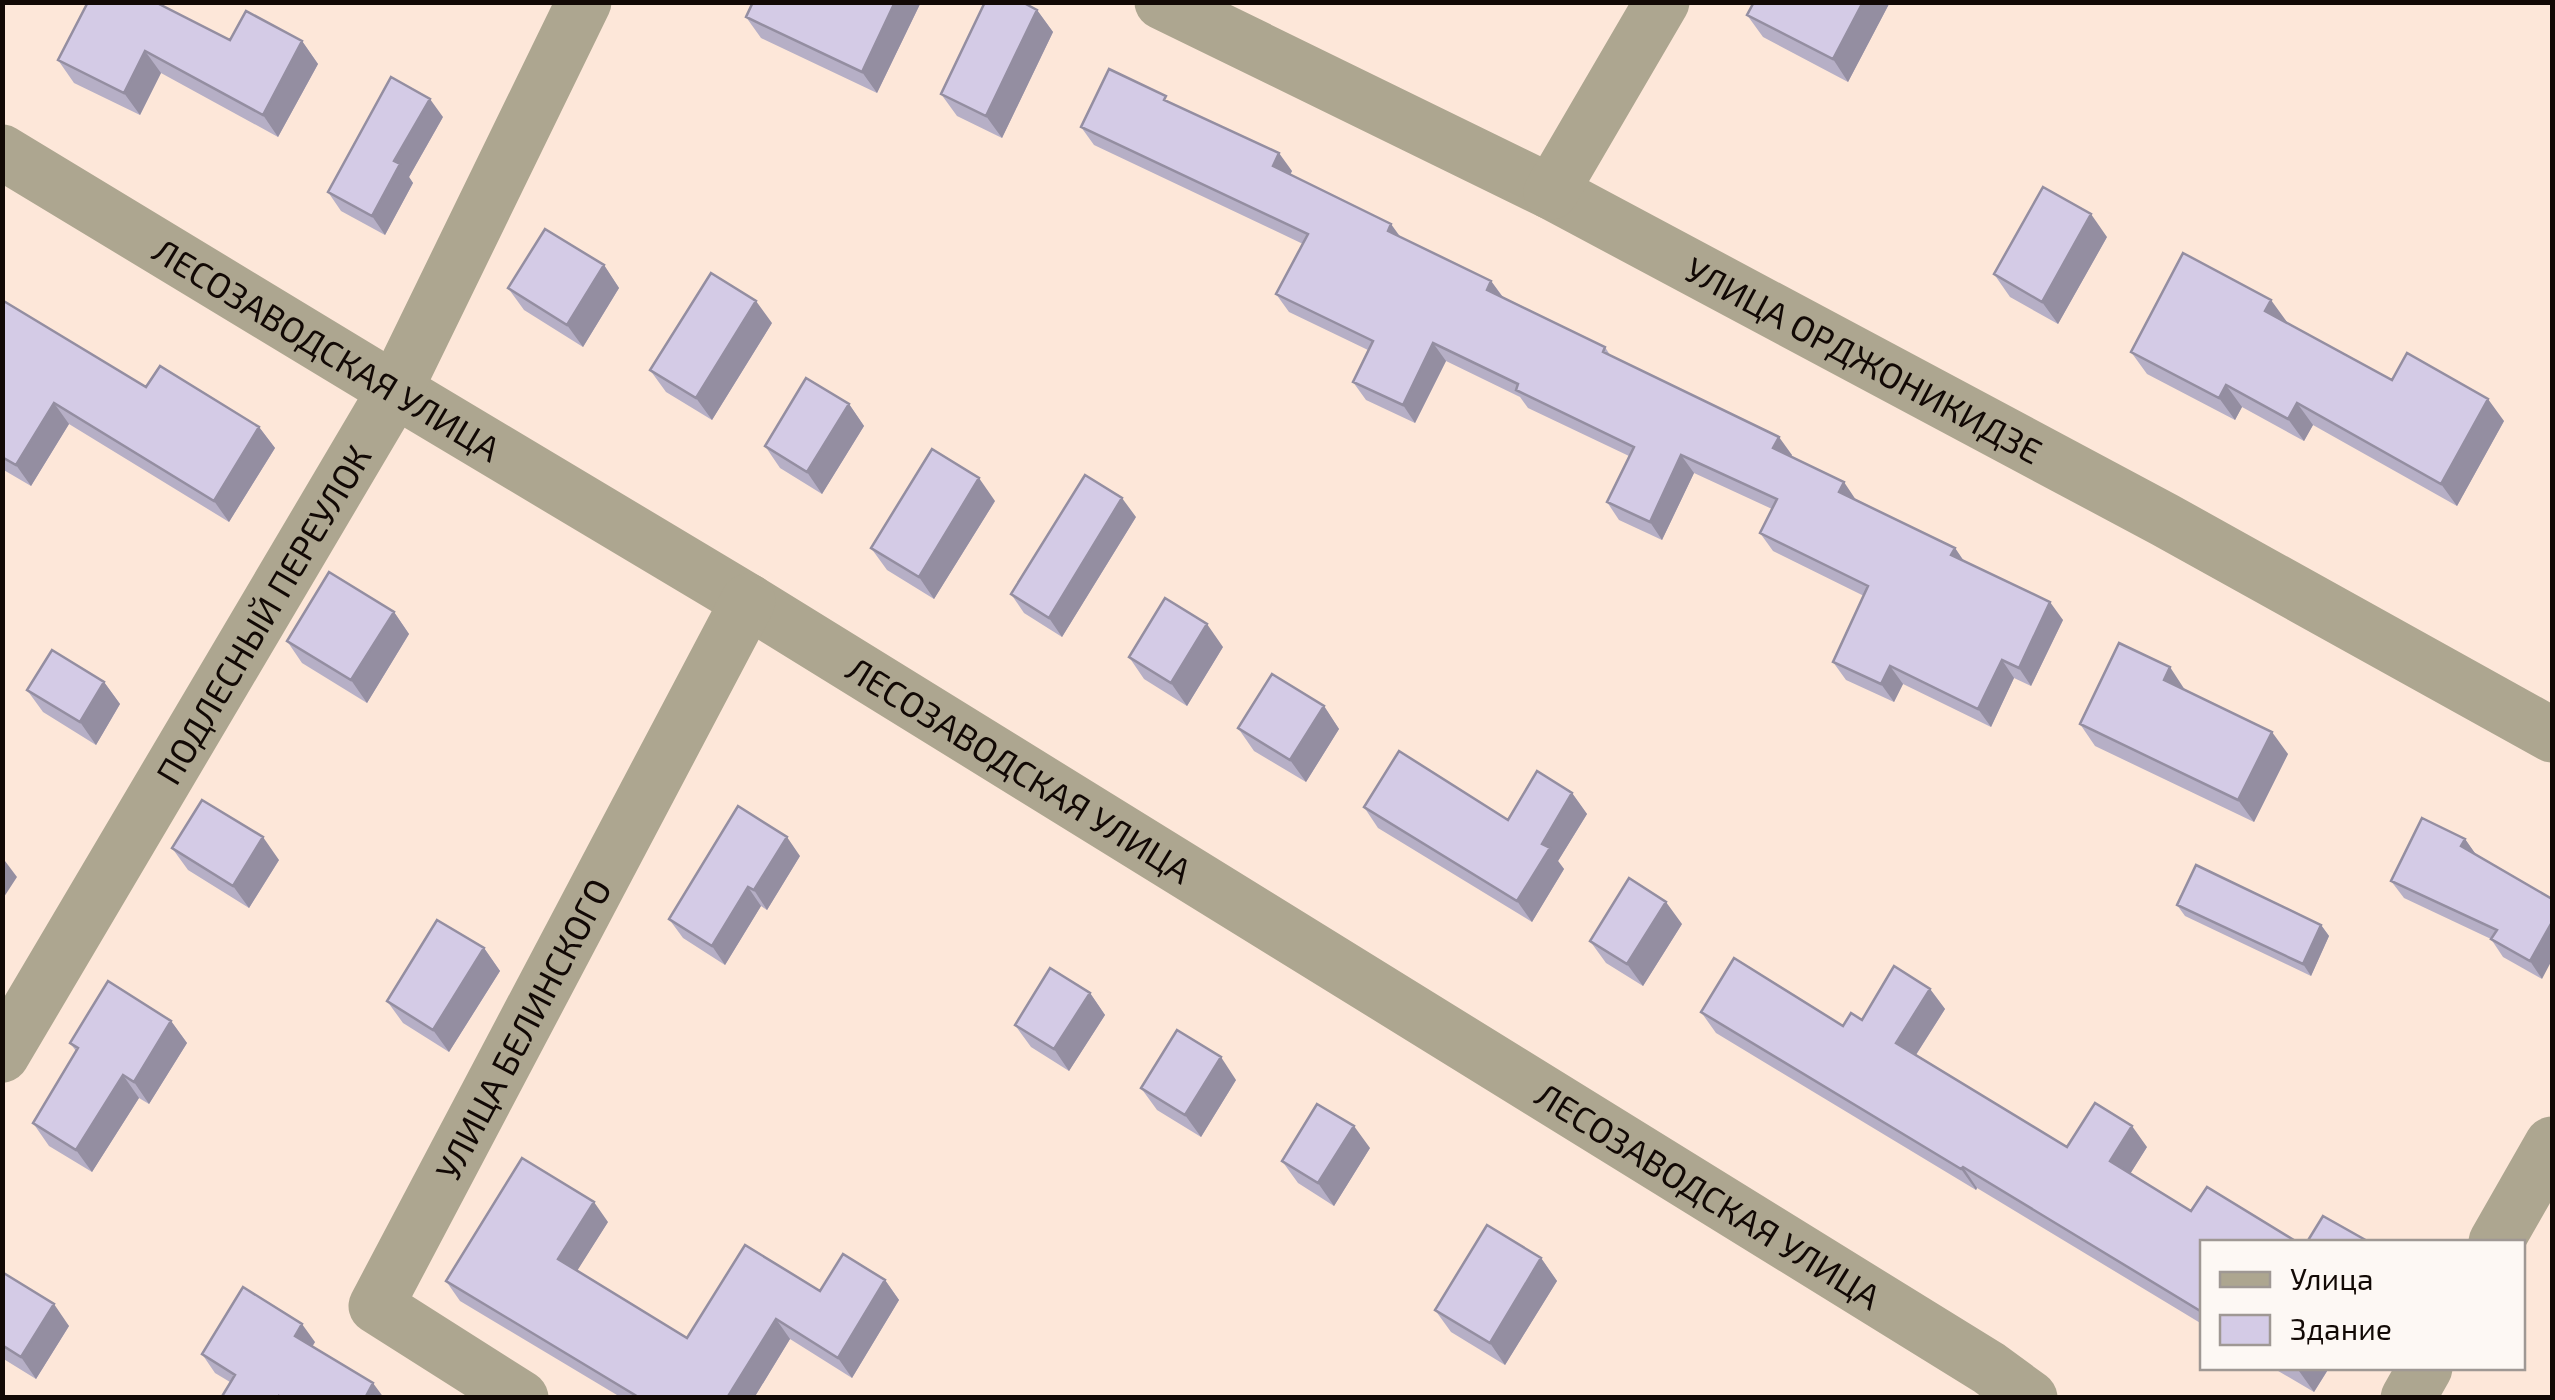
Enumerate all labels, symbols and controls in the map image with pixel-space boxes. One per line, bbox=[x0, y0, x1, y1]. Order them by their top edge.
street label: ЛЕСОЗАВОДСКАЯ УЛИЦА bbox=[146, 228, 508, 469]
street label: УЛИЦА ОРДЖОНИКИДЗЕ bbox=[1679, 247, 2050, 472]
street label: ПОДЛЕСНЫЙ ПЕРЕУЛОК bbox=[146, 437, 379, 791]
street label: ЛЕСОЗАВОДСКАЯ УЛИЦА bbox=[839, 647, 1200, 891]
street label: УЛИЦА БЕЛИНСКОГО bbox=[425, 871, 619, 1187]
street label: ЛЕСОЗАВОДСКАЯ УЛИЦА bbox=[1529, 1072, 1889, 1317]
legend bbox=[2200, 1240, 2525, 1370]
text: Улица bbox=[2290, 1260, 2374, 1296]
text: Здание bbox=[2290, 1310, 2392, 1346]

